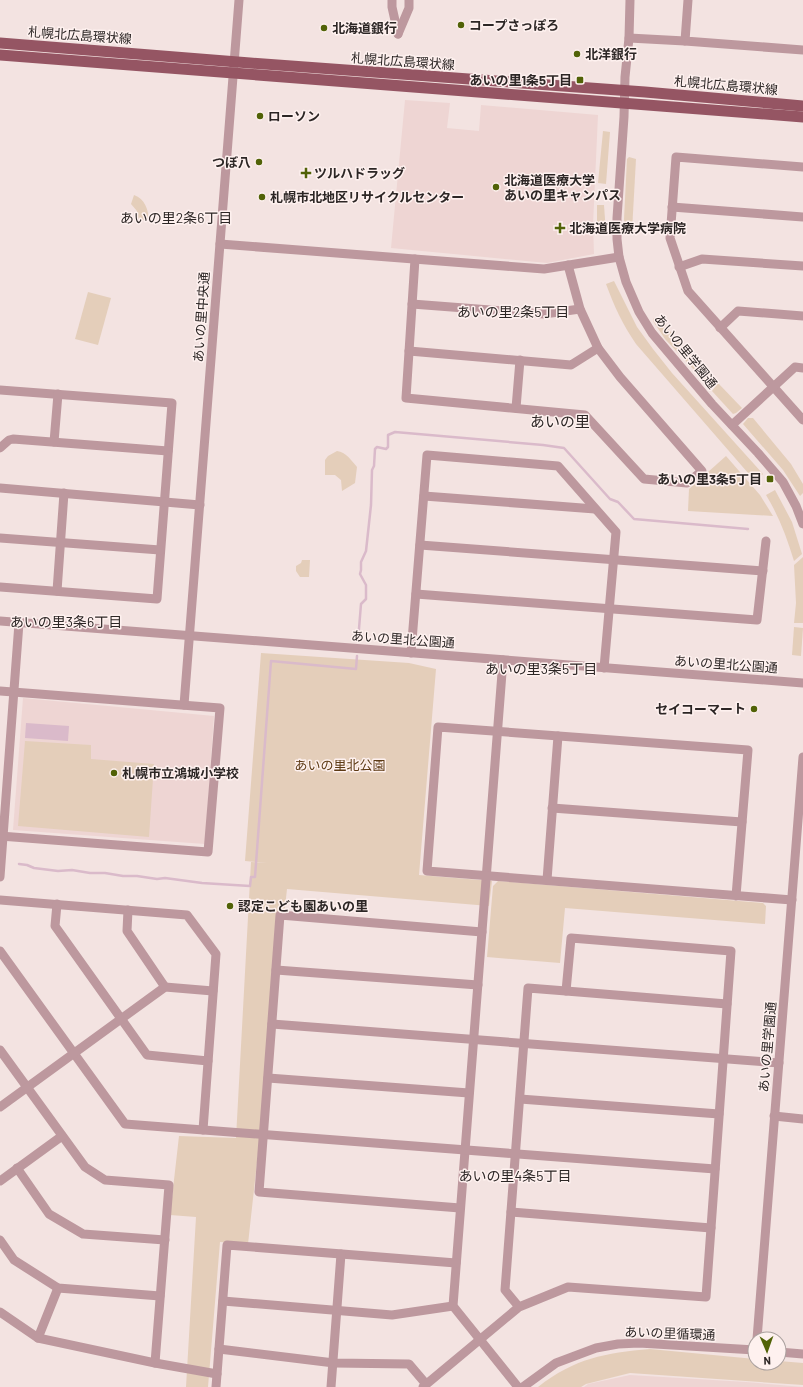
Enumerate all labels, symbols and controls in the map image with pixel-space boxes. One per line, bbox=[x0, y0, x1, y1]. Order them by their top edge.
place label: コープさっぽろ bbox=[469, 17, 559, 33]
place label: 北海道銀行 bbox=[332, 20, 397, 36]
marker: コープさっぽろ bbox=[456, 20, 466, 30]
street label: 札幌北広島環状線 bbox=[28, 23, 132, 47]
marker: 北海道銀行 bbox=[319, 23, 329, 33]
place label: 北洋銀行 bbox=[585, 46, 637, 62]
street label: 札幌北広島環状線 bbox=[351, 49, 455, 73]
marker: 北洋銀行 bbox=[572, 49, 582, 59]
place label: あいの里1条5丁目 bbox=[469, 72, 572, 88]
street label: 札幌北広島環状線 bbox=[673, 72, 779, 98]
marker: あいの里1条5丁目 bbox=[575, 75, 585, 85]
place label: ローソン bbox=[268, 108, 320, 124]
marker: ローソン bbox=[255, 111, 265, 121]
place label: つぼ八 bbox=[212, 154, 251, 170]
marker: つぼ八 bbox=[254, 157, 264, 167]
place label: ツルハドラッグ bbox=[314, 165, 405, 181]
marker: ツルハドラッグ bbox=[301, 168, 311, 178]
place label: 北海道医療大学 あいの里キャンパス bbox=[504, 172, 621, 203]
marker: 北海道医療大学 あいの里キャンパス bbox=[491, 182, 501, 192]
place label: 札幌市北地区リサイクルセンター bbox=[270, 189, 464, 205]
marker: 札幌市北地区リサイクルセンター bbox=[257, 192, 267, 202]
district label: あいの里2条6丁目 bbox=[120, 209, 232, 226]
place label: 北海道医療大学病院 bbox=[569, 220, 686, 236]
marker: 北海道医療大学病院 bbox=[554, 222, 566, 234]
street label: あいの里中央通 bbox=[190, 271, 212, 363]
district label: あいの里2条5丁目 bbox=[457, 303, 569, 320]
street label: あいの里学園通 bbox=[651, 311, 721, 391]
district label: あいの里 bbox=[530, 412, 590, 430]
place label: あいの里3条5丁目 bbox=[657, 471, 762, 487]
marker: あいの里3条5丁目 bbox=[765, 474, 775, 484]
district label: あいの里3条6丁目 bbox=[10, 613, 122, 630]
street label: あいの里北公園通 bbox=[351, 627, 455, 651]
street label: あいの里北公園通 bbox=[674, 652, 778, 676]
district label: あいの里3条5丁目 bbox=[485, 660, 597, 677]
place label: セイコーマート bbox=[655, 701, 746, 717]
marker: セイコーマート bbox=[749, 704, 759, 714]
park label: あいの里北公園 bbox=[294, 757, 386, 773]
place label: 札幌市立鴻城小学校 bbox=[122, 765, 239, 781]
marker: 札幌市立鴻城小学校 bbox=[109, 768, 119, 778]
place label: 認定こども園あいの里 bbox=[238, 898, 368, 914]
marker: 認定こども園あいの里 bbox=[225, 901, 235, 911]
street label: あいの里学園通 bbox=[755, 1001, 779, 1093]
district label: あいの里4条5丁目 bbox=[459, 1167, 571, 1184]
street label: あいの里循環通 bbox=[624, 1323, 716, 1343]
north arrow bbox=[747, 1331, 787, 1371]
text: N bbox=[763, 1355, 771, 1368]

